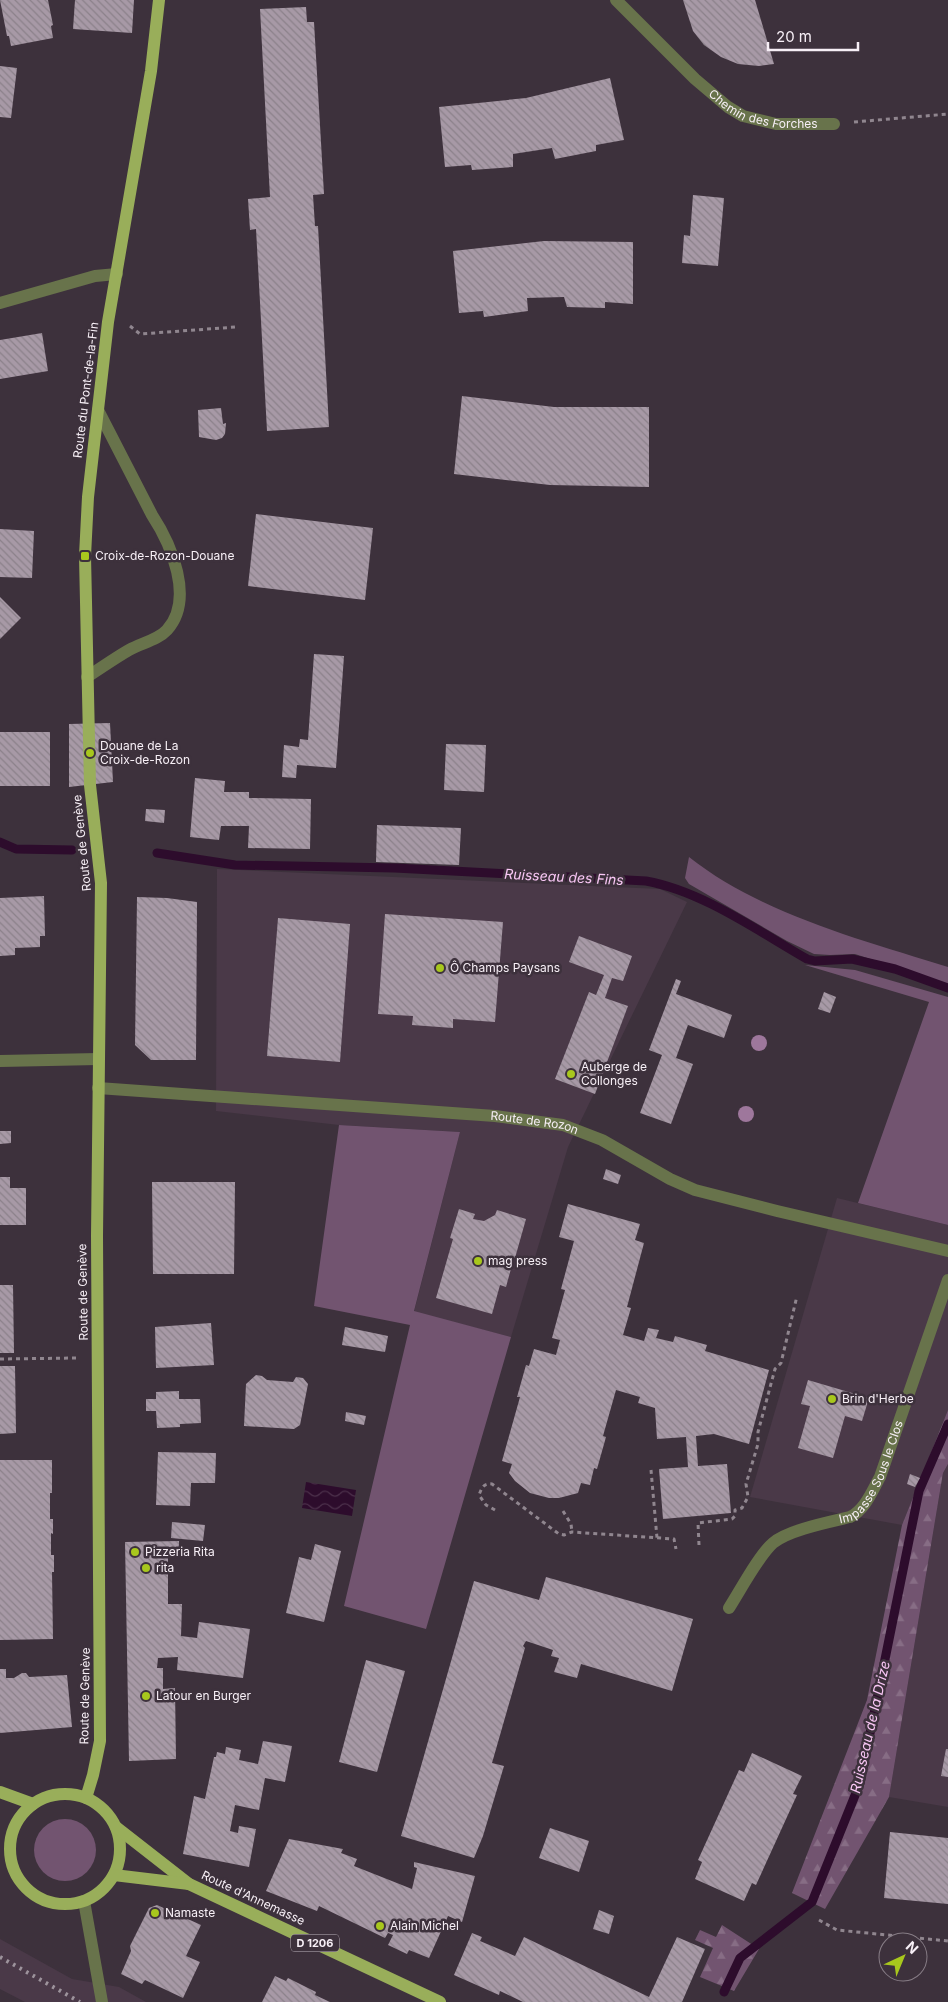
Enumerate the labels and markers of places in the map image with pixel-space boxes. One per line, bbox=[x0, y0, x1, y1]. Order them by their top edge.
place label: Croix-de-Rozon-Douane bbox=[95, 548, 234, 563]
marker: Croix-de-Rozon-Douane bbox=[79, 550, 91, 562]
place label: Douane de La Croix-de-Rozon bbox=[100, 738, 190, 767]
marker: Douane de La Croix-de-Rozon bbox=[84, 747, 96, 759]
place label: Ô Champs Paysans bbox=[450, 960, 560, 975]
marker: Ô Champs Paysans bbox=[434, 962, 446, 974]
place label: Auberge de Collonges bbox=[581, 1059, 647, 1088]
marker: Auberge de Collonges bbox=[565, 1068, 577, 1080]
place label: mag press bbox=[488, 1253, 547, 1268]
marker: mag press bbox=[472, 1255, 484, 1267]
place label: Brin d'Herbe bbox=[842, 1391, 914, 1406]
marker: Brin d'Herbe bbox=[826, 1393, 838, 1405]
place label: Pizzeria Rita bbox=[145, 1544, 215, 1559]
marker: Pizzeria Rita bbox=[129, 1546, 141, 1558]
place label: rita bbox=[156, 1560, 174, 1575]
marker: rita bbox=[140, 1562, 152, 1574]
place label: Latour en Burger bbox=[156, 1688, 252, 1703]
marker: Latour en Burger bbox=[140, 1690, 152, 1702]
place label: Namaste bbox=[165, 1905, 215, 1920]
marker: Namaste bbox=[149, 1907, 161, 1919]
place label: Alain Michel bbox=[390, 1918, 459, 1933]
marker: Alain Michel bbox=[374, 1920, 386, 1932]

